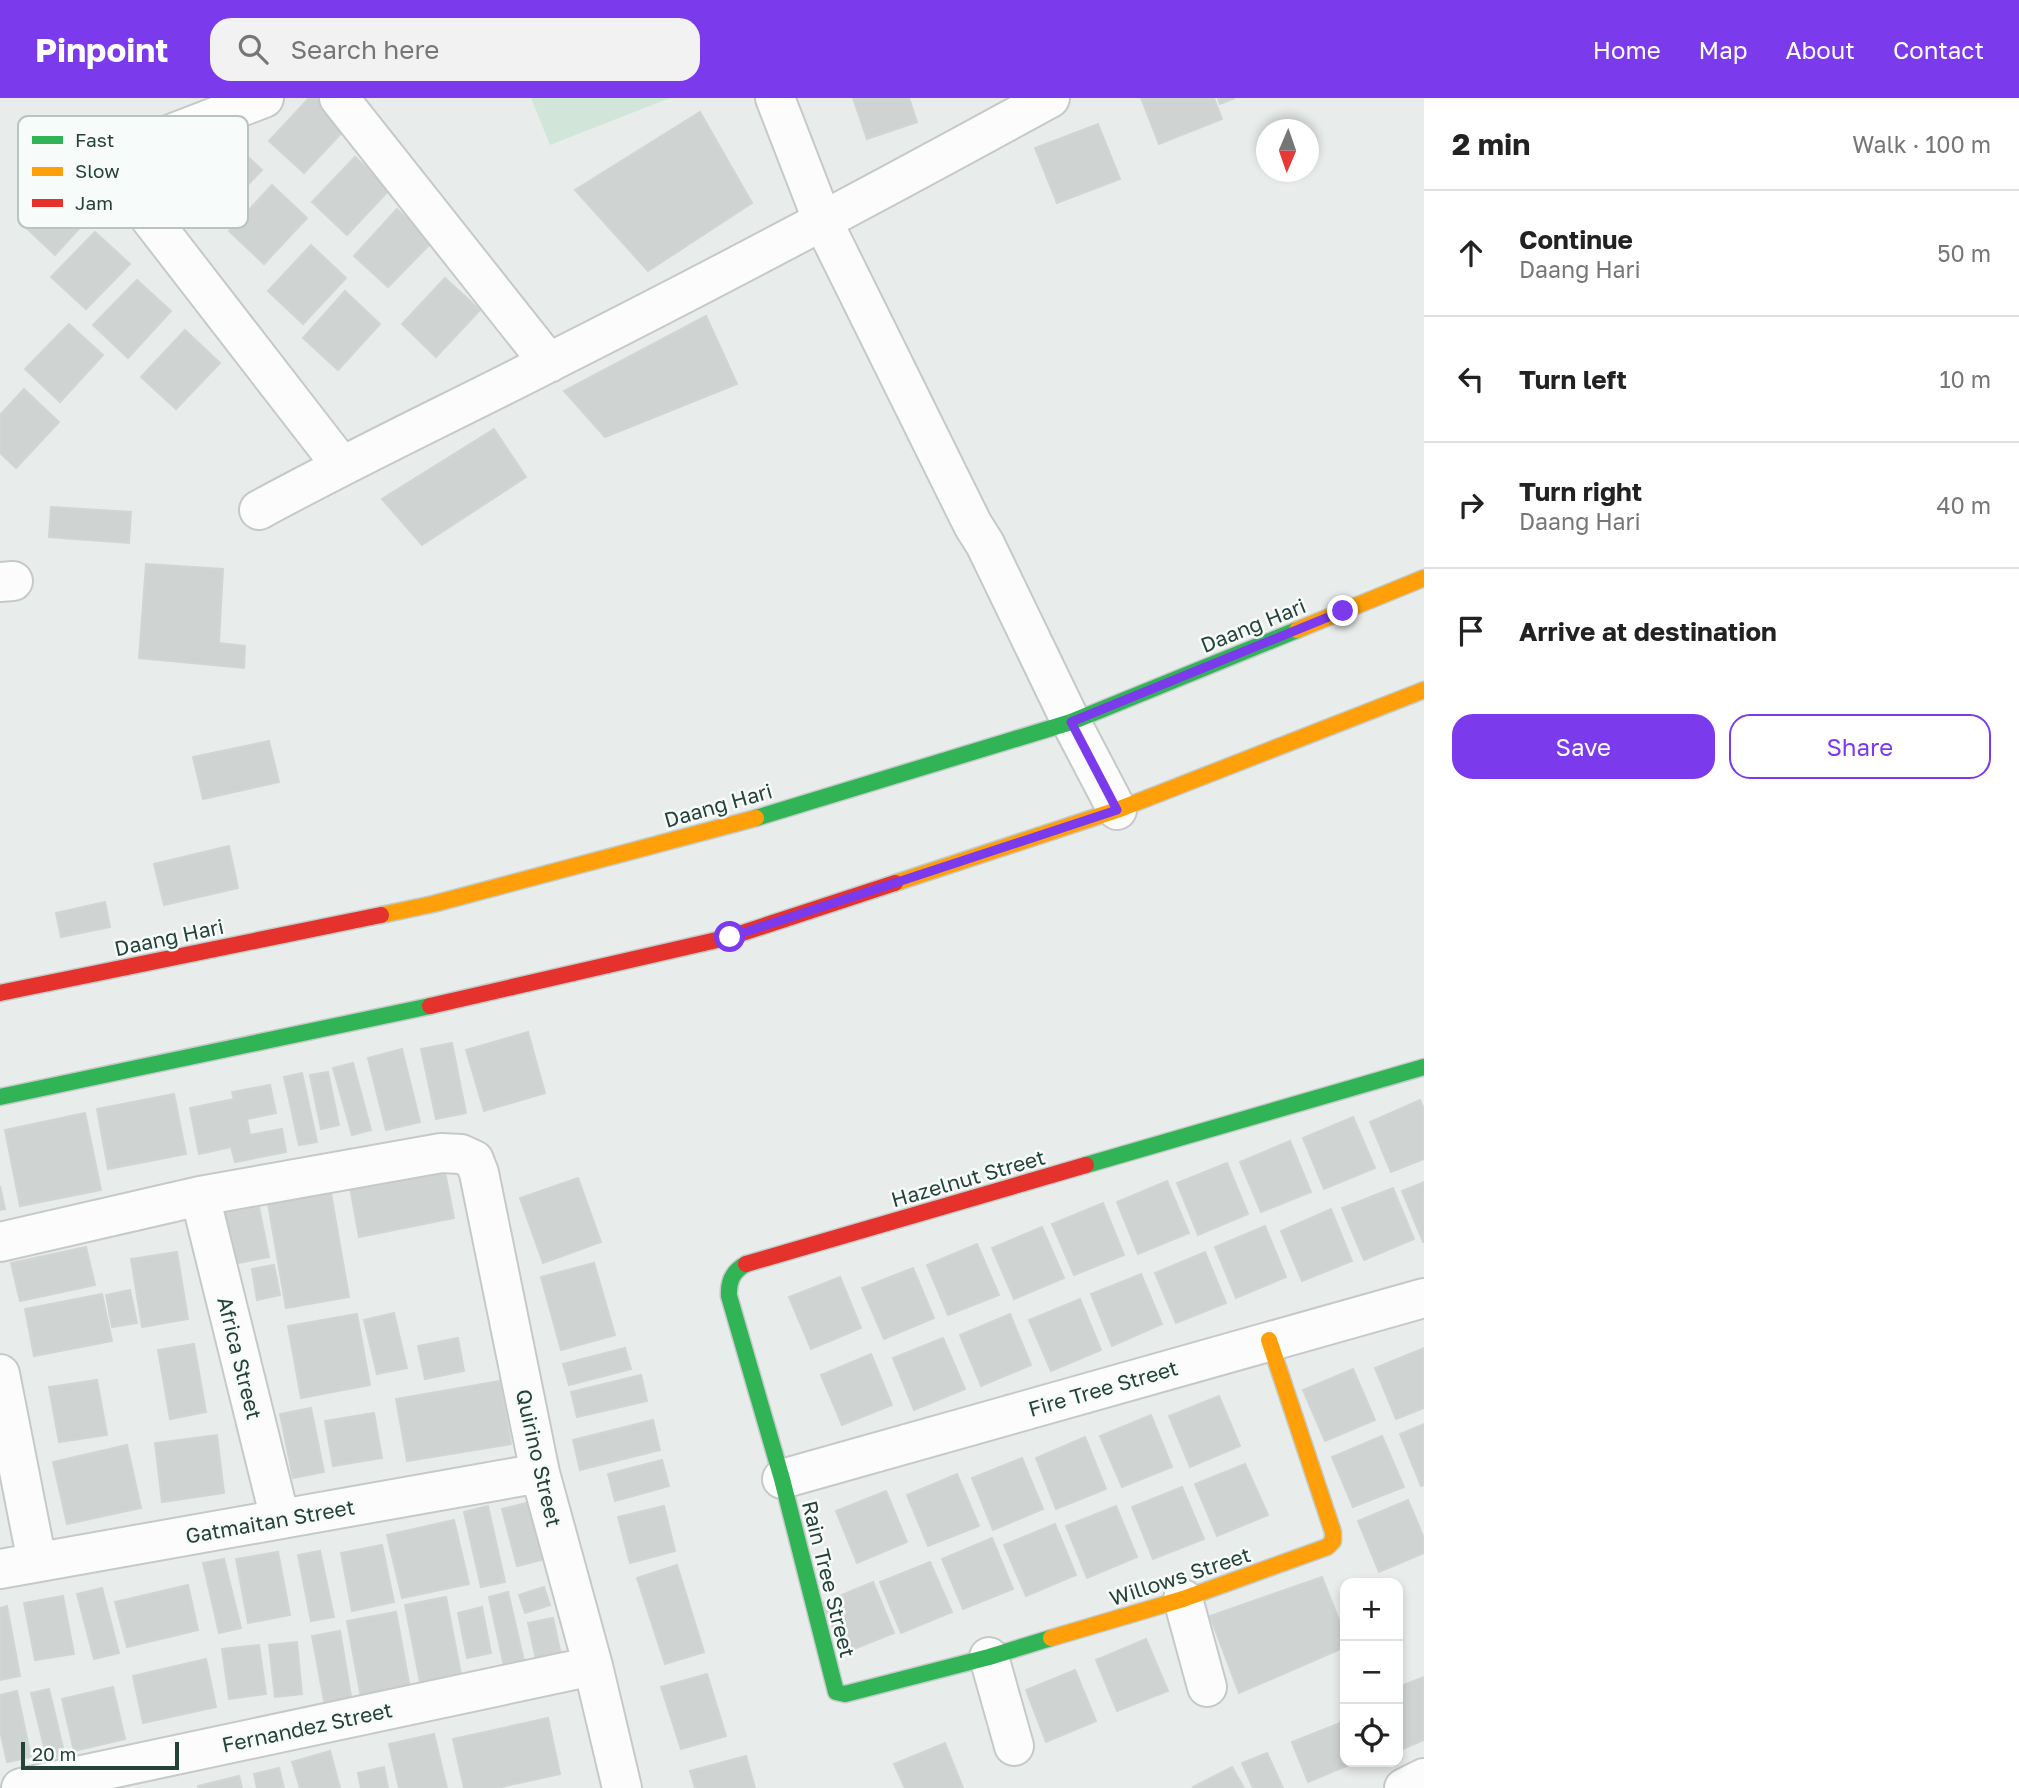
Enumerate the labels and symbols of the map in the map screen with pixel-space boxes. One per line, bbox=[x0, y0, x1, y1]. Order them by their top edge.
legend bbox=[18, 116, 248, 228]
north arrow bbox=[1256, 119, 1319, 182]
text: Fast bbox=[75, 128, 114, 151]
text: Slow bbox=[75, 159, 120, 182]
text: Jam bbox=[75, 191, 113, 214]
street label: Daang Hari bbox=[1197, 592, 1309, 658]
route end bbox=[1327, 595, 1358, 626]
street label: Daang Hari bbox=[661, 777, 775, 833]
street label: Daang Hari bbox=[112, 913, 226, 961]
route start bbox=[714, 921, 745, 952]
street label: Hazelnut Street bbox=[888, 1144, 1048, 1212]
street label: Africa Street bbox=[212, 1294, 268, 1422]
street label: Fire Tree Street bbox=[1025, 1354, 1181, 1422]
street label: Quirino Street bbox=[511, 1387, 567, 1529]
street label: Gatmaitan Street bbox=[183, 1493, 357, 1549]
street label: Rain Tree Street bbox=[797, 1498, 861, 1660]
street label: Willows Street bbox=[1106, 1541, 1254, 1611]
street label: Fernandez Street bbox=[219, 1696, 395, 1758]
scale bar bbox=[21, 1739, 178, 1771]

